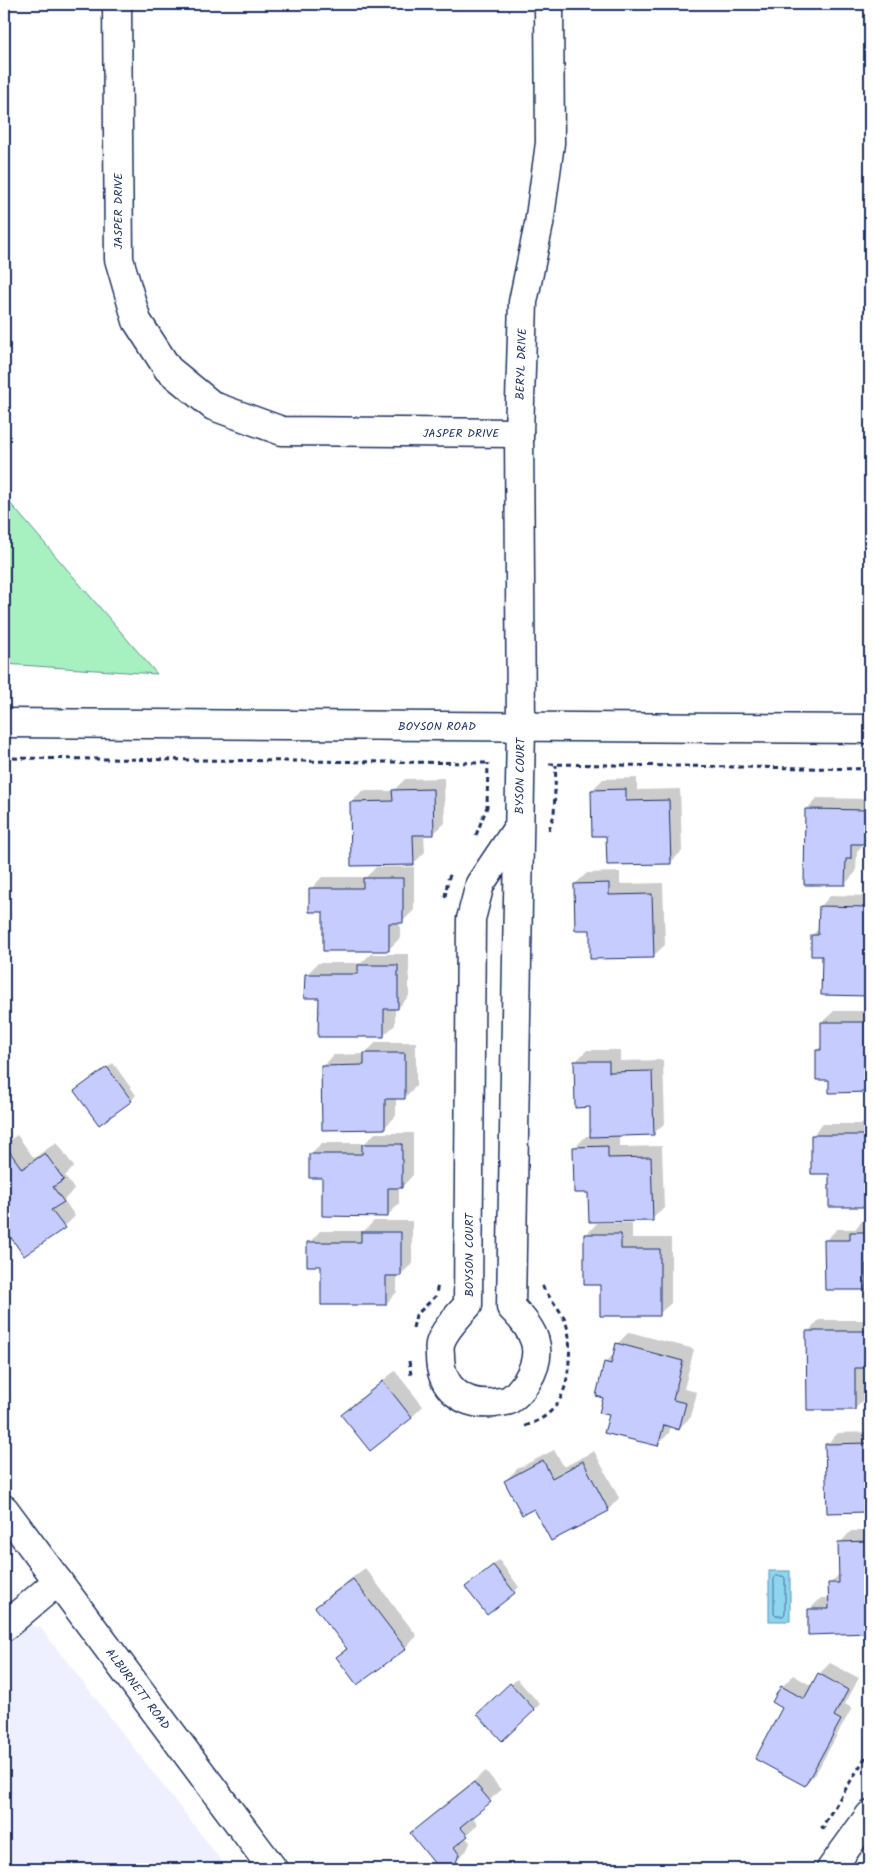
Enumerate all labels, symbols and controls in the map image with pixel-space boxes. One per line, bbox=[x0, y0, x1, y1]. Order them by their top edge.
street label: JASPER DRIVE bbox=[109, 172, 128, 249]
street label: BERYL DRIVE bbox=[511, 327, 532, 400]
street label: JASPER DRIVE bbox=[423, 424, 500, 443]
street label: BOYSON ROAD bbox=[398, 717, 476, 736]
street label: BYSON COURT bbox=[510, 736, 531, 814]
street label: BOYSON COURT bbox=[460, 1212, 479, 1297]
street label: ALBURNETT ROAD bbox=[101, 1645, 175, 1734]

